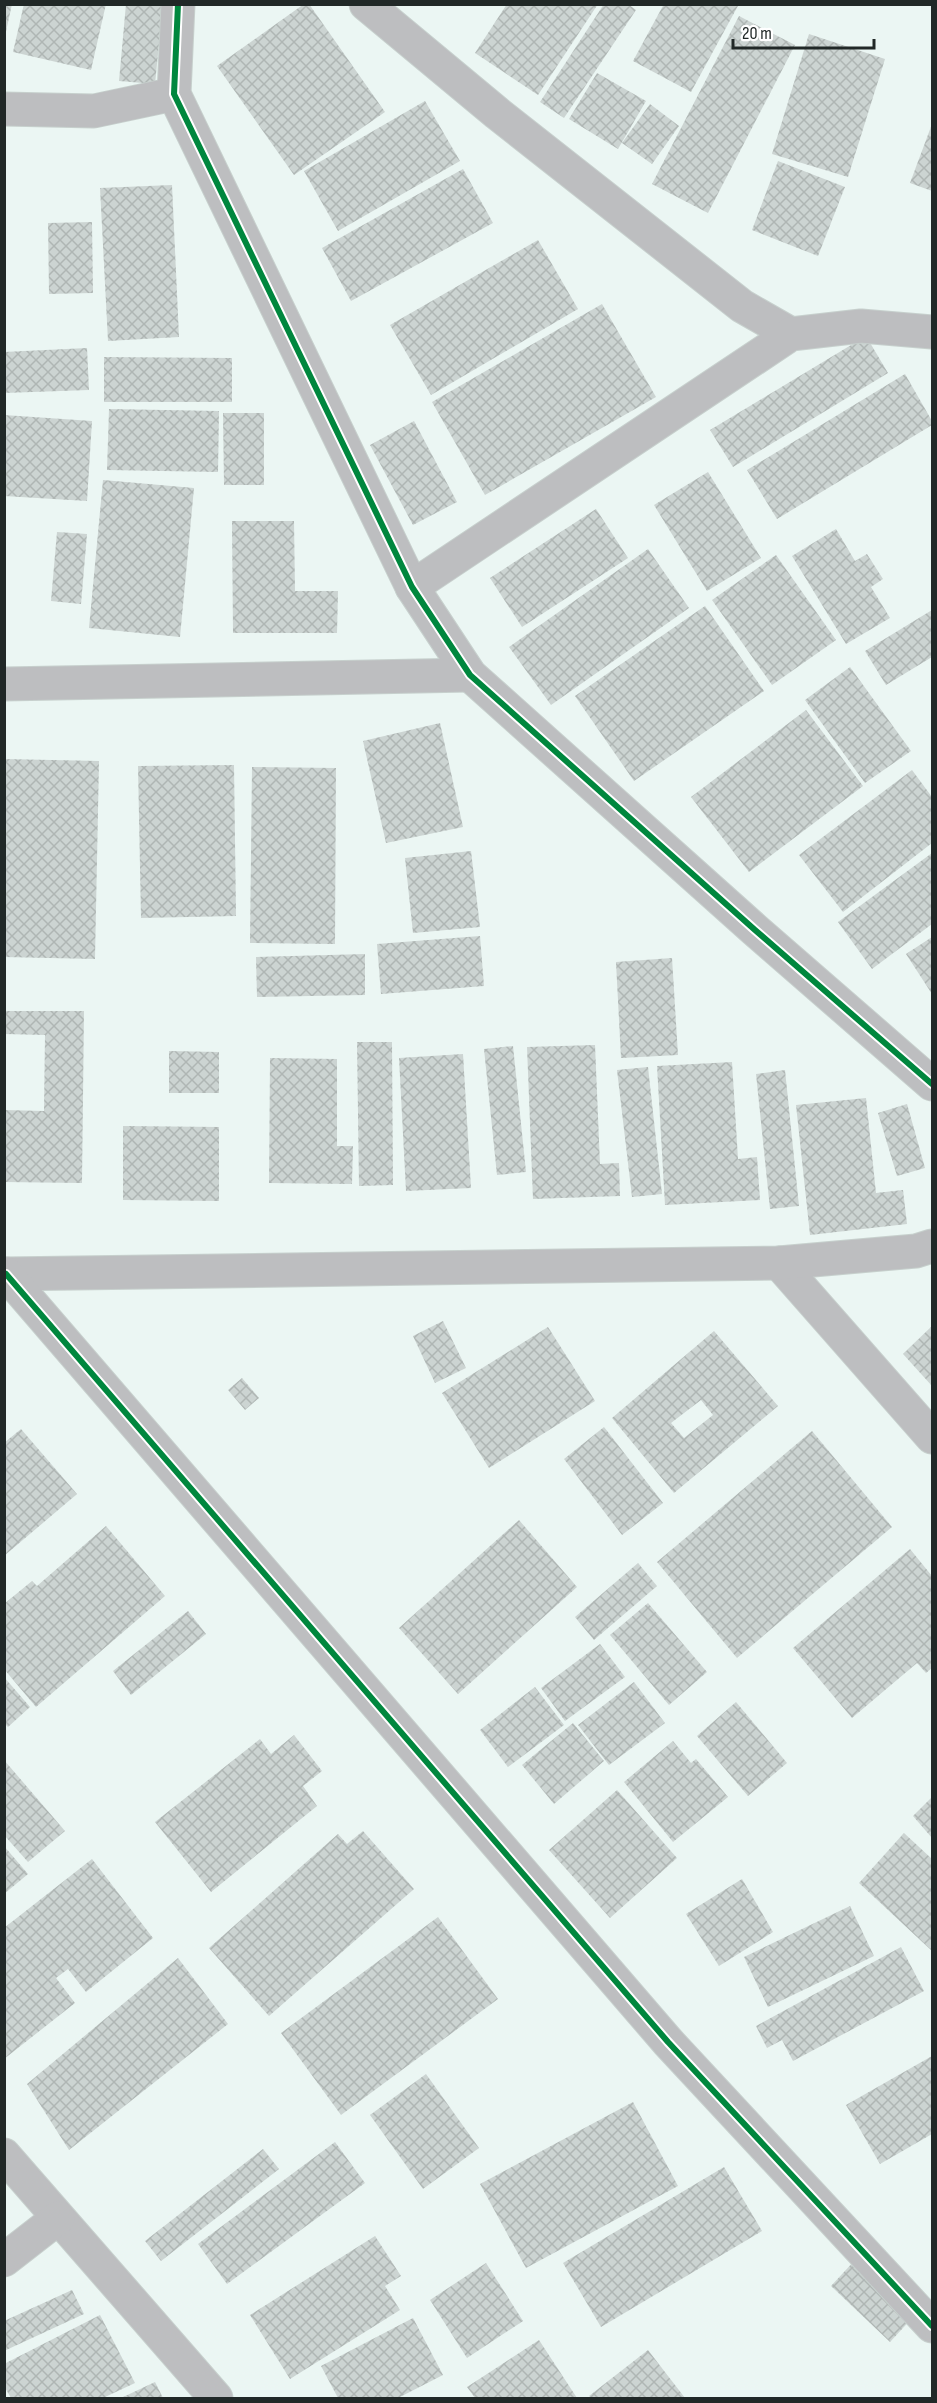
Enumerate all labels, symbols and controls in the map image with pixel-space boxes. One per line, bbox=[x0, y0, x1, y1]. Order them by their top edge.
scale bar bbox=[733, 12, 874, 50]
text: 20 m bbox=[742, 23, 772, 44]

